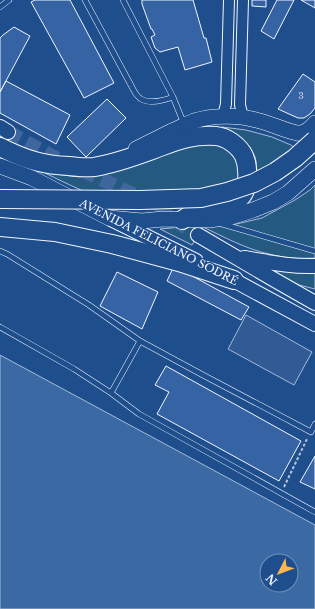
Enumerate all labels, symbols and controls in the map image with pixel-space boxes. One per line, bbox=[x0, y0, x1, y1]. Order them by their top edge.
house number: 3 bbox=[298, 90, 304, 101]
street label: AVENIDA FELICIANO SODRÉ bbox=[77, 195, 241, 288]
north arrow bbox=[259, 553, 299, 593]
text: N bbox=[262, 571, 280, 588]

